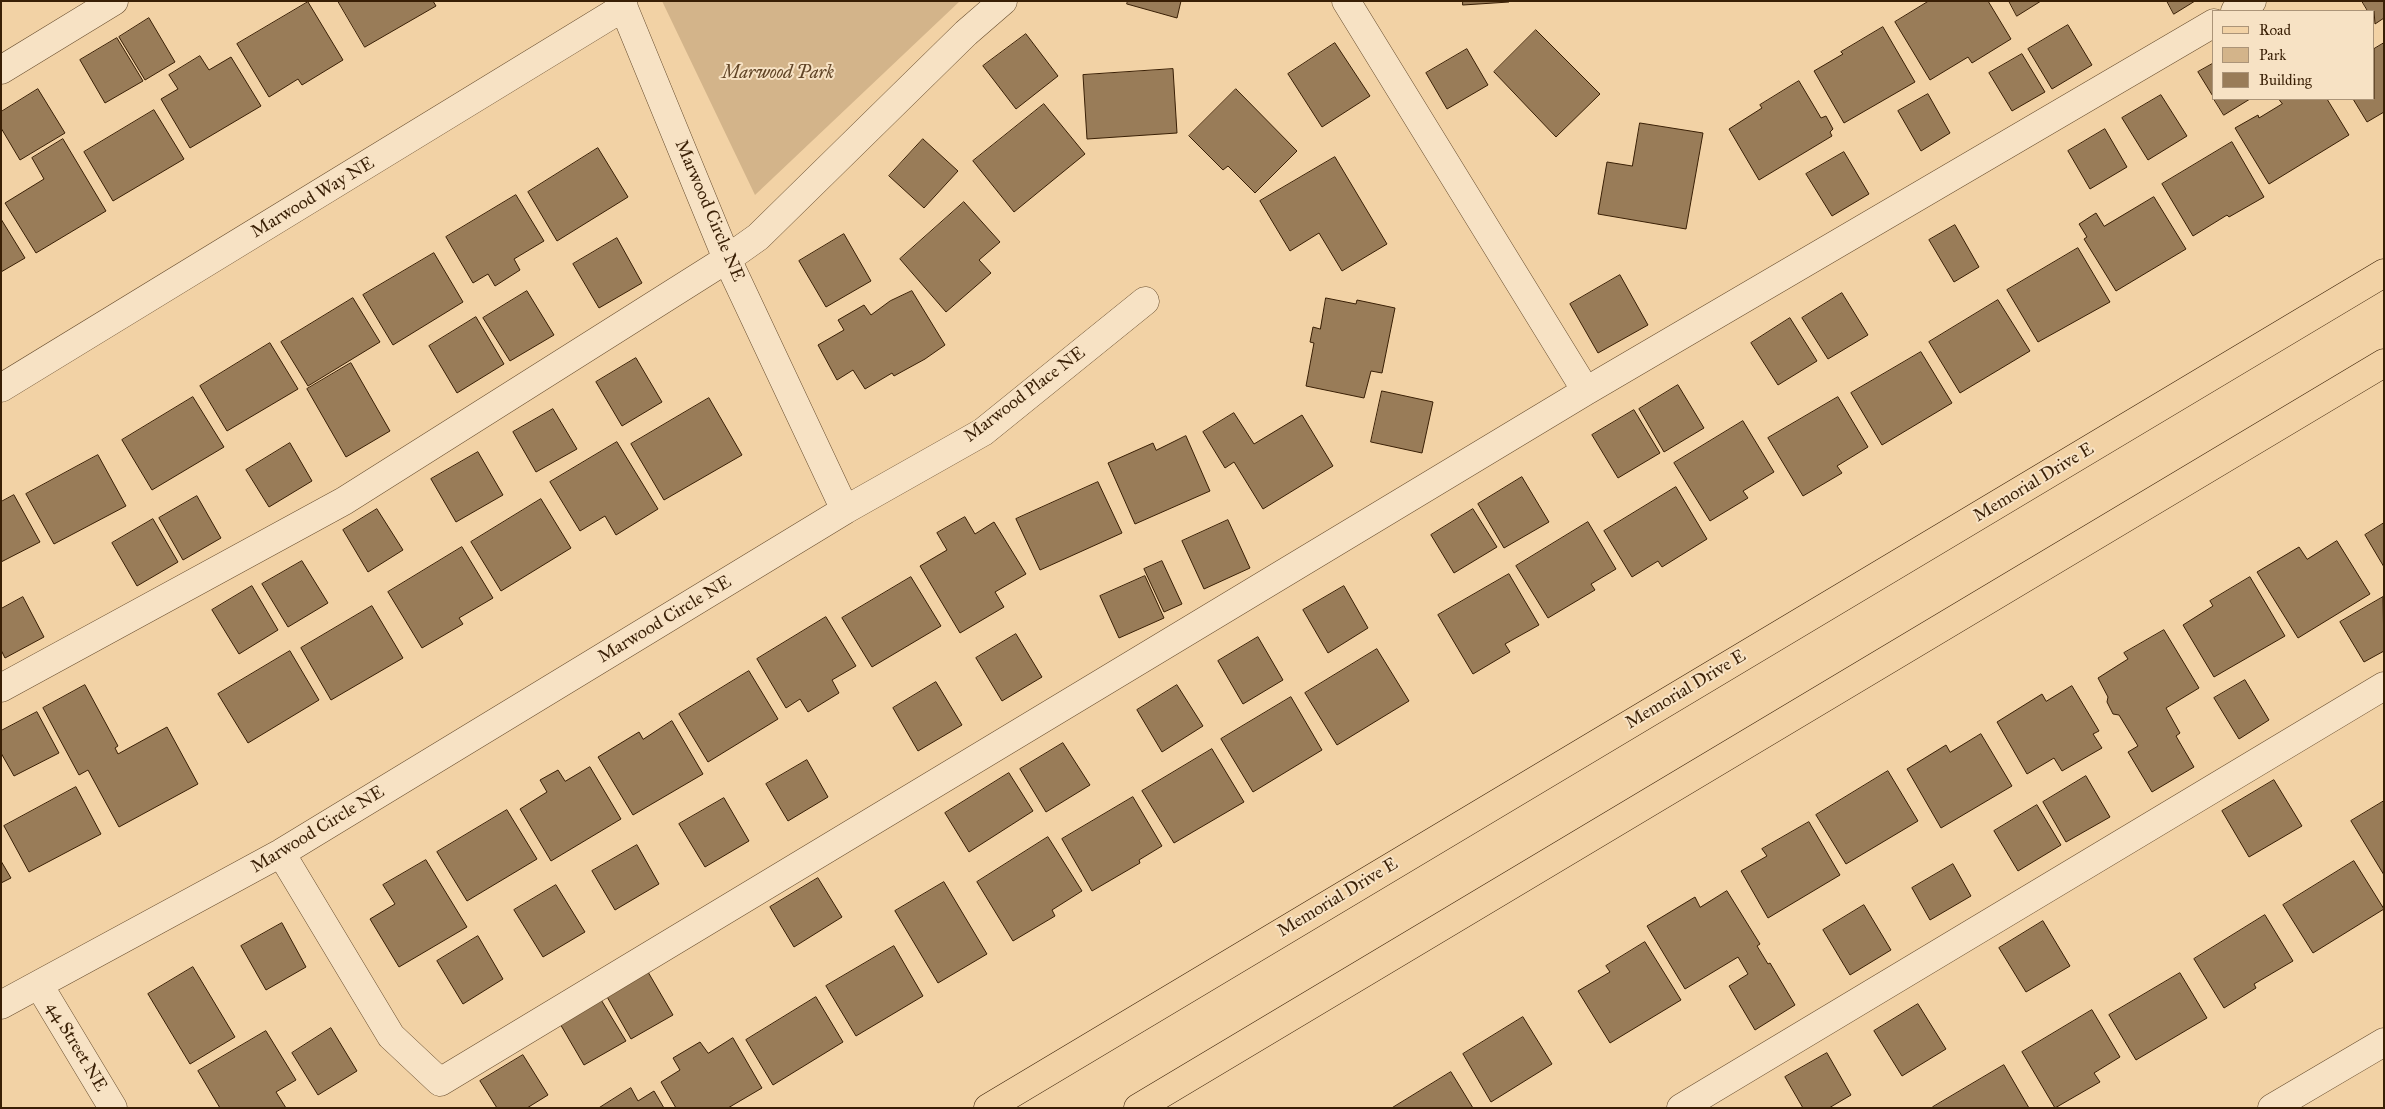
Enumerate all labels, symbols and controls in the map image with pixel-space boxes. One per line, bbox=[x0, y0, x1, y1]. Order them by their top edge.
legend bbox=[2212, 10, 2375, 100]
text: Road bbox=[2259, 21, 2291, 39]
text: Park bbox=[2259, 46, 2286, 64]
park label: Marwood Park bbox=[722, 63, 834, 85]
text: Building bbox=[2259, 71, 2312, 89]
street label: Marwood Circle NE bbox=[669, 137, 749, 285]
street label: Marwood Way NE bbox=[247, 153, 379, 243]
street label: Marwood Place NE bbox=[960, 342, 1090, 448]
street label: Memorial Drive E bbox=[1970, 439, 2098, 527]
street label: Marwood Circle NE bbox=[594, 572, 736, 668]
street label: Memorial Drive E bbox=[1622, 646, 1750, 734]
street label: Marwood Circle NE bbox=[247, 782, 389, 878]
street label: Memorial Drive E bbox=[1274, 854, 1402, 942]
street label: 44 Street NE bbox=[41, 998, 111, 1096]

